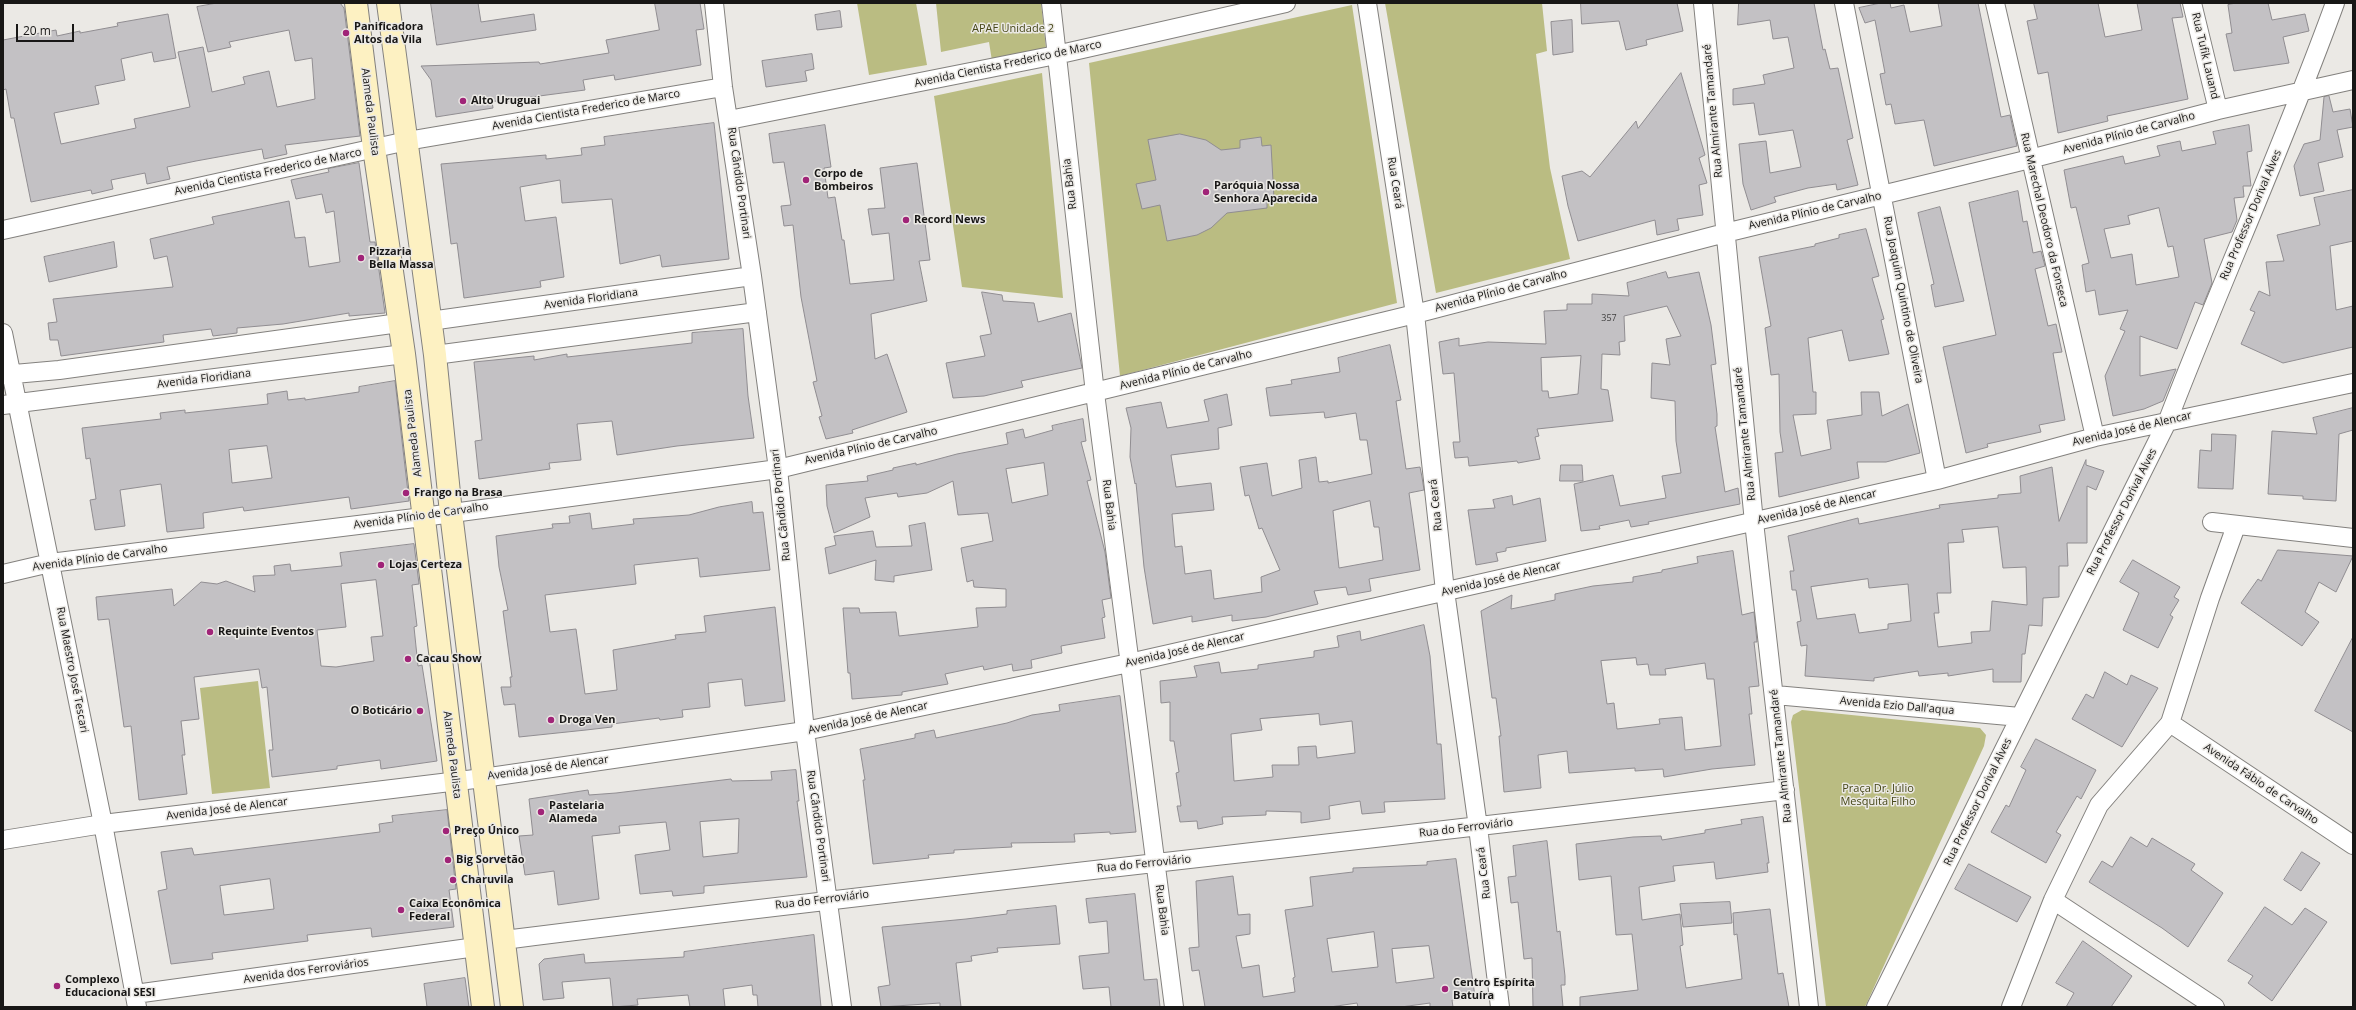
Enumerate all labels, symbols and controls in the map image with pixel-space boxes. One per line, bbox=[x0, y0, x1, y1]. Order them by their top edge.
street label: Rua Tufik Lauand bbox=[2189, 11, 2221, 101]
scale bar bbox=[18, 16, 76, 42]
place label: Panificadora Altos da Vila bbox=[354, 20, 423, 46]
text: 20 m bbox=[23, 22, 51, 39]
park label: APAE Unidade 2 bbox=[972, 22, 1054, 36]
marker: Panificadora Altos da Vila bbox=[341, 28, 351, 38]
street label: Avenida Cientista Frederico de Marco bbox=[913, 38, 1103, 90]
street label: Rua Almirante Tamandaré bbox=[1701, 44, 1725, 178]
street label: Alameda Paulista bbox=[358, 67, 382, 157]
street label: Avenida Cientista Frederico de Marco bbox=[491, 87, 681, 133]
place label: Alto Uruguai bbox=[471, 94, 540, 108]
marker: Alto Uruguai bbox=[458, 96, 468, 106]
street label: Avenida Plínio de Carvalho bbox=[2062, 109, 2196, 157]
street label: Rua Cândido Portinari bbox=[725, 126, 753, 240]
street label: Rua Marechal Deodoro da Fonseca bbox=[2017, 132, 2071, 308]
street label: Avenida Cientista Frederico de Marco bbox=[173, 146, 363, 198]
street label: Rua Professor Dorival Alves bbox=[2218, 148, 2284, 282]
street label: Rua Ceará bbox=[1384, 156, 1406, 210]
street label: Rua Bahia bbox=[1060, 158, 1080, 210]
place label: Corpo de Bombeiros bbox=[814, 167, 873, 193]
marker: Corpo de Bombeiros bbox=[801, 175, 811, 185]
place label: Paróquia Nossa Senhora Aparecida bbox=[1214, 179, 1318, 205]
marker: Paróquia Nossa Senhora Aparecida bbox=[1201, 187, 1211, 197]
street label: Avenida Plínio de Carvalho bbox=[1747, 189, 1883, 233]
place label: Record News bbox=[914, 213, 985, 227]
marker: Record News bbox=[901, 215, 911, 225]
street label: Rua Joaquim Quintino de Oliveira bbox=[1880, 215, 1926, 385]
place label: Pizzaria Bella Massa bbox=[369, 245, 434, 271]
marker: Pizzaria Bella Massa bbox=[356, 253, 366, 263]
street label: Avenida Plínio de Carvalho bbox=[1434, 267, 1568, 315]
street label: Avenida Floridiana bbox=[543, 286, 639, 312]
house number: 357 bbox=[1601, 313, 1617, 323]
street label: Avenida Plínio de Carvalho bbox=[1118, 347, 1254, 393]
street label: Avenida Floridiana bbox=[156, 367, 252, 391]
street label: Rua Almirante Tamandaré bbox=[1731, 367, 1759, 501]
street label: Alameda Paulista bbox=[401, 388, 425, 478]
street label: Avenida José de Alencar bbox=[2071, 409, 2193, 449]
street label: Avenida Plínio de Carvalho bbox=[803, 424, 939, 468]
street label: Rua Professor Dorival Alves bbox=[2084, 446, 2160, 578]
street label: Rua Cândido Portinari bbox=[769, 448, 793, 562]
street label: Rua Ceará bbox=[1427, 478, 1445, 532]
street label: Rua Bahia bbox=[1099, 479, 1119, 531]
place label: Frango na Brasa bbox=[414, 486, 503, 500]
street label: Avenida José de Alencar bbox=[1756, 487, 1878, 527]
marker: Frango na Brasa bbox=[401, 488, 411, 498]
street label: Avenida Plínio de Carvalho bbox=[353, 500, 489, 532]
street label: Avenida Plínio de Carvalho bbox=[32, 542, 168, 574]
place label: Lojas Certeza bbox=[389, 558, 462, 572]
street label: Avenida José de Alencar bbox=[1440, 559, 1562, 599]
marker: Lojas Certeza bbox=[376, 560, 386, 570]
street label: Rua Maestro José Tescari bbox=[53, 606, 91, 734]
place label: Requinte Eventos bbox=[218, 625, 314, 639]
marker: Requinte Eventos bbox=[205, 627, 215, 637]
street label: Avenida José de Alencar bbox=[1124, 630, 1246, 670]
place label: Cacau Show bbox=[416, 652, 482, 666]
marker: Cacau Show bbox=[403, 654, 413, 664]
street label: Rua Almirante Tamandaré bbox=[1767, 689, 1795, 823]
street label: Avenida Ezio Dall'aqua bbox=[1839, 694, 1955, 718]
street label: Avenida José de Alencar bbox=[807, 699, 929, 737]
place label: O Boticário bbox=[351, 704, 412, 718]
marker: O Boticário bbox=[415, 706, 425, 716]
street label: Alameda Paulista bbox=[440, 710, 464, 800]
place label: Droga Ven bbox=[559, 713, 616, 727]
marker: Droga Ven bbox=[546, 715, 556, 725]
street label: Rua Professor Dorival Alves bbox=[1941, 736, 2015, 868]
street label: Avenida Fábio de Carvalho bbox=[2201, 741, 2321, 827]
street label: Avenida José de Alencar bbox=[487, 753, 609, 783]
street label: Rua Cândido Portinari bbox=[804, 769, 832, 883]
park label: Praça Dr. Júlio Mesquita Filho bbox=[1840, 782, 1916, 808]
street label: Avenida José de Alencar bbox=[166, 795, 288, 823]
place label: Pastelaria Alameda bbox=[549, 799, 604, 825]
marker: Pastelaria Alameda bbox=[536, 807, 546, 817]
street label: Rua do Ferroviário bbox=[1418, 816, 1514, 840]
place label: Preço Único bbox=[454, 824, 519, 838]
marker: Preço Único bbox=[441, 826, 451, 836]
street label: Rua Ceará bbox=[1474, 846, 1494, 900]
place label: Big Sorvetão bbox=[456, 853, 525, 867]
street label: Rua do Ferroviário bbox=[1096, 853, 1192, 875]
marker: Big Sorvetão bbox=[443, 855, 453, 865]
place label: Charuvila bbox=[461, 873, 514, 887]
marker: Charuvila bbox=[448, 875, 458, 885]
street label: Rua Bahia bbox=[1152, 884, 1172, 936]
street label: Rua do Ferroviário bbox=[774, 888, 870, 912]
place label: Caixa Econômica Federal bbox=[409, 897, 501, 923]
marker: Caixa Econômica Federal bbox=[396, 905, 406, 915]
street label: Avenida dos Ferroviários bbox=[243, 956, 369, 986]
place label: Complexo Educacional SESI bbox=[65, 973, 155, 999]
place label: Centro Espírita Batuíra bbox=[1453, 976, 1535, 1002]
marker: Complexo Educacional SESI bbox=[52, 981, 62, 991]
marker: Centro Espírita Batuíra bbox=[1440, 984, 1450, 994]

